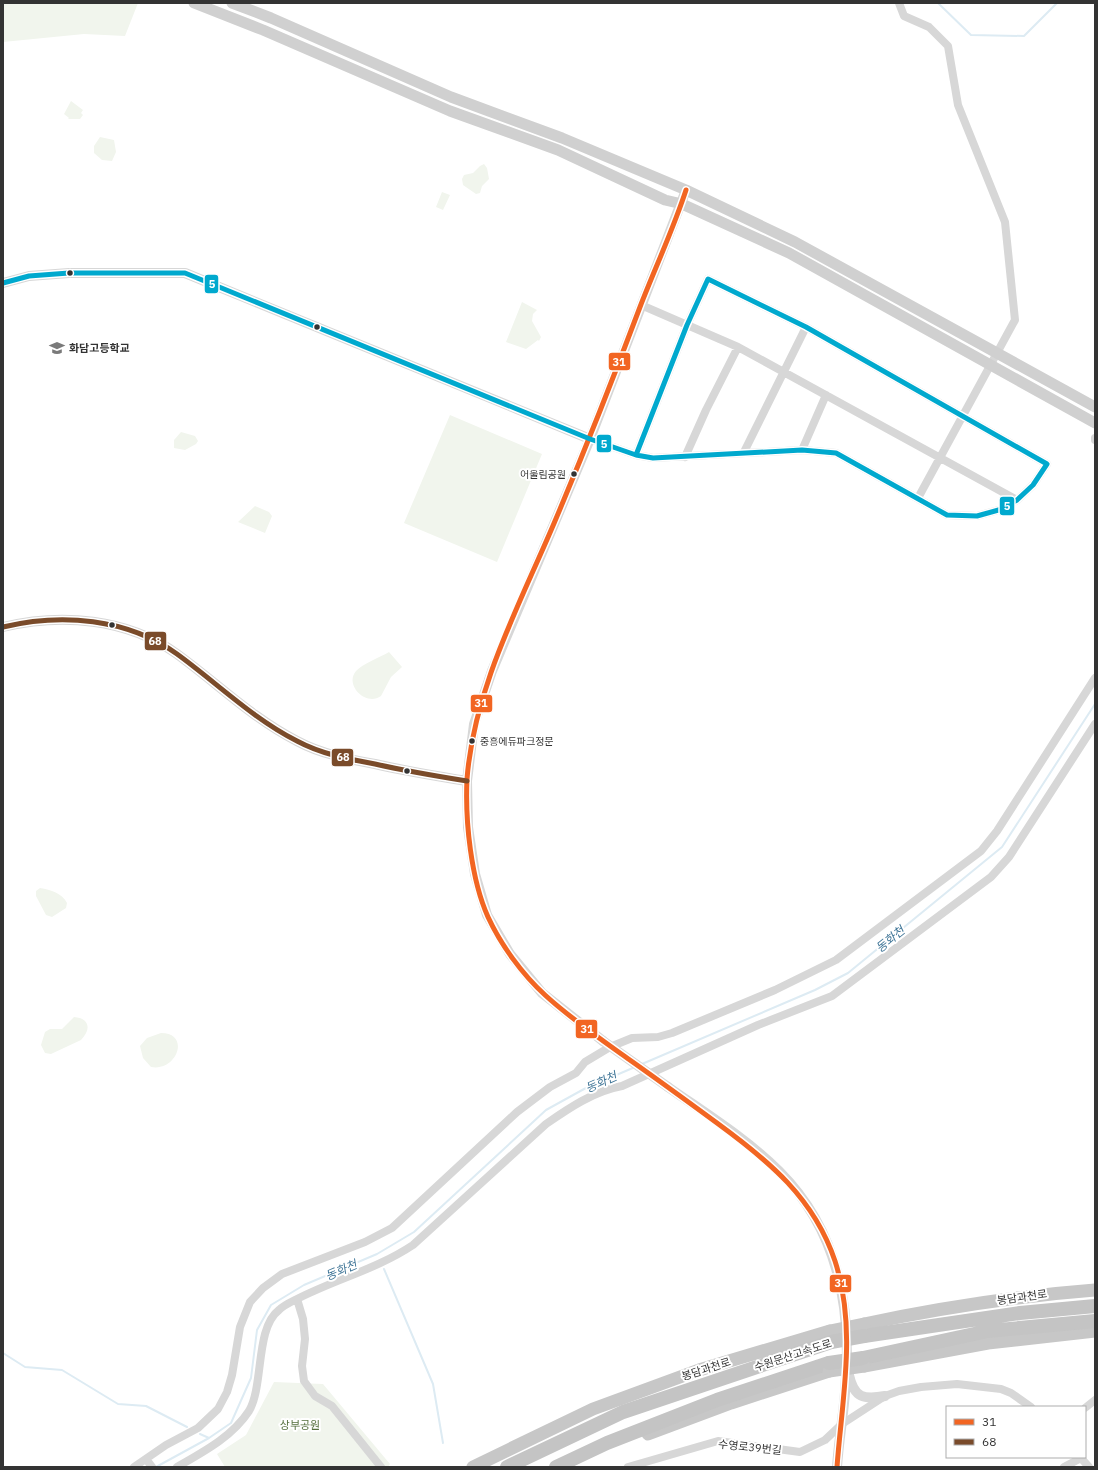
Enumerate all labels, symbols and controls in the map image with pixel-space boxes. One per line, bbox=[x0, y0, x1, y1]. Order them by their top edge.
unlabelled marker bbox=[65, 268, 75, 278]
line badge: 5 bbox=[204, 274, 219, 294]
text: 5 bbox=[209, 277, 216, 291]
unlabelled marker bbox=[312, 322, 322, 332]
school or university icon: 화담고등학교 bbox=[48, 339, 66, 357]
place label: 화담고등학교 bbox=[69, 341, 130, 355]
line badge: 31 bbox=[608, 352, 631, 371]
text: 31 bbox=[612, 355, 626, 369]
line badge: 5 bbox=[596, 434, 612, 453]
text: 5 bbox=[601, 437, 608, 451]
place label: 어울림공원 bbox=[520, 468, 566, 481]
marker: 어울림공원 bbox=[569, 469, 579, 479]
line badge: 5 bbox=[999, 496, 1015, 516]
text: 5 bbox=[1004, 499, 1011, 513]
unlabelled marker bbox=[107, 620, 117, 630]
line badge: 68 bbox=[144, 631, 167, 651]
text: 68 bbox=[148, 634, 162, 648]
line badge: 31 bbox=[470, 694, 493, 713]
text: 31 bbox=[474, 696, 488, 710]
place label: 중흥에듀파크정문 bbox=[480, 735, 554, 748]
marker: 중흥에듀파크정문 bbox=[467, 736, 477, 746]
line badge: 68 bbox=[331, 748, 354, 767]
text: 68 bbox=[336, 750, 350, 764]
unlabelled marker bbox=[402, 766, 412, 776]
water label: 동화천 bbox=[872, 922, 909, 955]
line badge: 31 bbox=[575, 1019, 598, 1039]
text: 31 bbox=[580, 1022, 594, 1036]
water label: 동화천 bbox=[583, 1068, 621, 1096]
water label: 동화천 bbox=[323, 1256, 361, 1283]
line badge: 31 bbox=[829, 1274, 852, 1293]
text: 31 bbox=[834, 1276, 848, 1290]
street label: 봉담과천로 bbox=[996, 1287, 1048, 1307]
street label: 수원문산고속도로 bbox=[752, 1336, 834, 1374]
street label: 봉담과천로 bbox=[680, 1355, 732, 1383]
legend bbox=[946, 1406, 1086, 1458]
text: 31 bbox=[982, 1414, 996, 1429]
park label: 상부공원 bbox=[280, 1418, 320, 1432]
text: 68 bbox=[982, 1434, 996, 1449]
street label: 수영로39번길 bbox=[718, 1437, 782, 1457]

